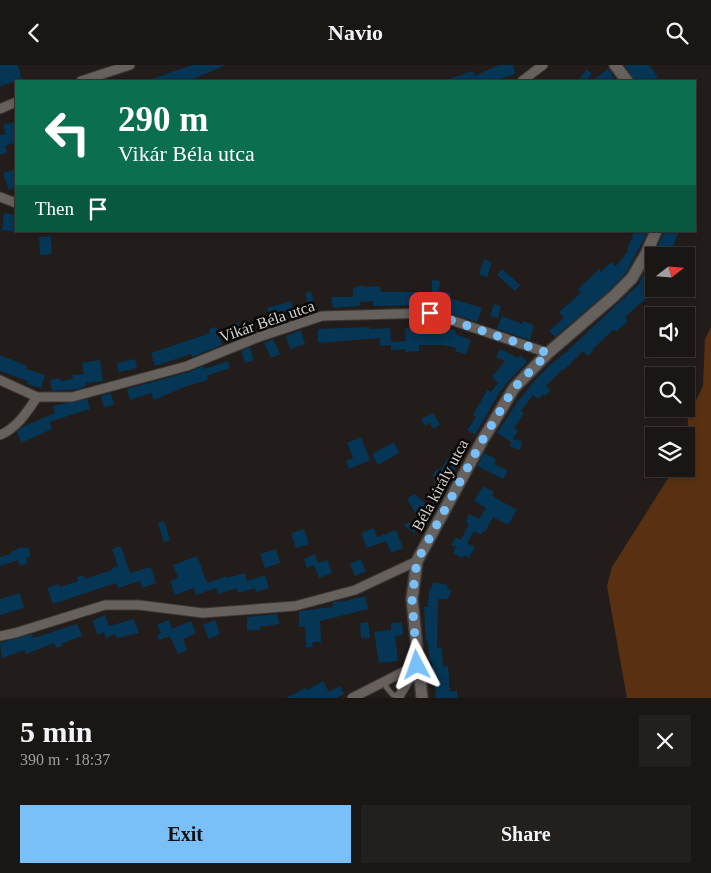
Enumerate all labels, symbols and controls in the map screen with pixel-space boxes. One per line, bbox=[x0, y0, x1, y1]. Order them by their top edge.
icon: back bbox=[20, 19, 48, 47]
icon: search bbox=[663, 19, 691, 47]
text: Navio bbox=[328, 20, 383, 45]
icon: left bbox=[35, 100, 100, 165]
text: 290 m bbox=[118, 100, 208, 139]
text: Vikár Béla utca bbox=[118, 141, 255, 166]
icon: arrive bbox=[84, 195, 112, 223]
text: Then bbox=[35, 198, 74, 219]
north arrow bbox=[645, 247, 695, 297]
map controls bbox=[645, 247, 695, 477]
pin bbox=[409, 292, 451, 334]
street label: Vikár Béla utca bbox=[217, 297, 317, 345]
icon: arrive bbox=[416, 299, 444, 327]
button: sound bbox=[645, 307, 695, 357]
button: search bbox=[645, 367, 695, 417]
button: layers bbox=[645, 427, 695, 477]
street label: Béla király utca bbox=[409, 436, 472, 534]
position arrow bbox=[390, 638, 442, 690]
text: 5 min bbox=[20, 715, 93, 748]
button: close bbox=[639, 715, 691, 767]
text: 390 m · 18:37 bbox=[20, 751, 110, 768]
button: Exit bbox=[20, 805, 351, 863]
button: Share bbox=[361, 805, 691, 863]

